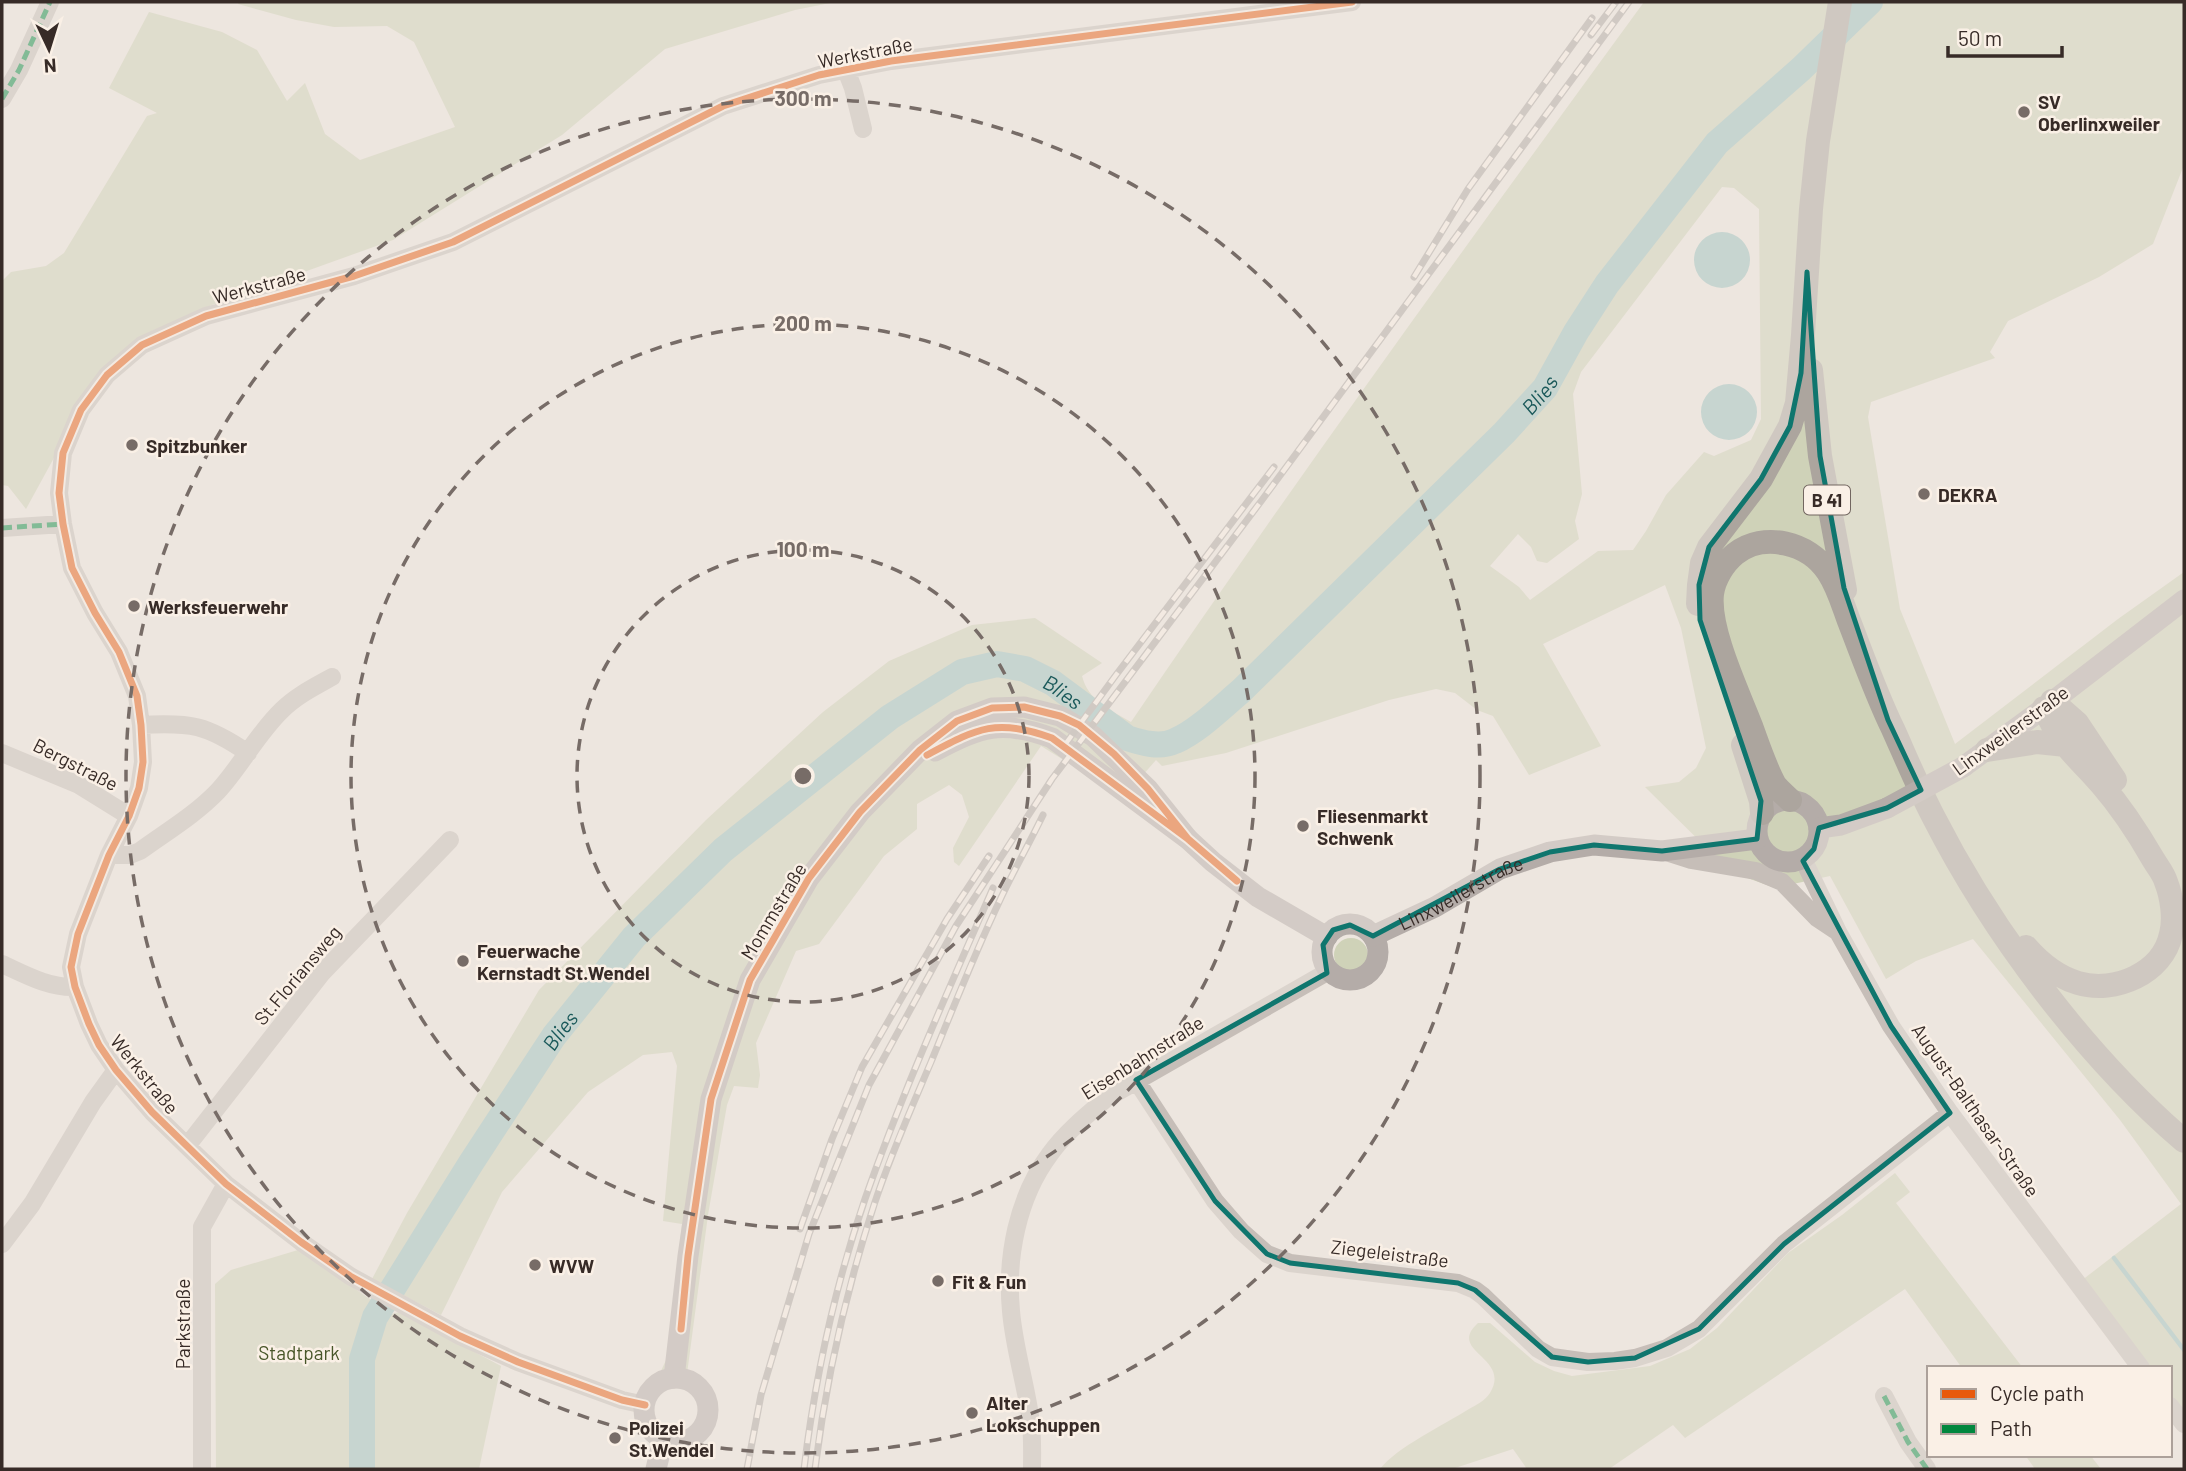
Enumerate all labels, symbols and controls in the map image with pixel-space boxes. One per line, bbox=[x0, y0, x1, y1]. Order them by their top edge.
north arrow bbox=[14, 14, 84, 84]
scale bar bbox=[1948, 14, 2062, 58]
text: 50 m bbox=[1958, 25, 2002, 50]
street label: Werkstraße bbox=[816, 32, 914, 72]
text: N bbox=[43, 55, 57, 78]
text: 300 m bbox=[774, 85, 832, 110]
place label: SV Oberlinxweiler bbox=[2038, 90, 2161, 135]
marker: SV Oberlinxweiler bbox=[2016, 104, 2032, 120]
street label: Werkstraße bbox=[210, 262, 308, 308]
text: 200 m bbox=[774, 310, 832, 335]
water label: Blies bbox=[1515, 371, 1562, 419]
place label: Spitzbunker bbox=[146, 434, 248, 457]
marker: Spitzbunker bbox=[124, 437, 140, 453]
place label: DEKRA bbox=[1938, 483, 1998, 506]
road number: B 41 bbox=[1804, 486, 1850, 514]
marker: DEKRA bbox=[1916, 486, 1932, 502]
text: 100 m bbox=[776, 536, 830, 561]
place label: Werksfeuerwehr bbox=[148, 595, 289, 618]
marker: Werksfeuerwehr bbox=[126, 598, 142, 614]
water label: Blies bbox=[1040, 668, 1088, 714]
street label: Linxweilerstraße bbox=[1947, 680, 2073, 780]
street label: Bergstraße bbox=[30, 733, 122, 795]
centre of rings bbox=[791, 764, 815, 788]
place label: Fliesenmarkt Schwenk bbox=[1317, 804, 1428, 849]
marker: Fliesenmarkt Schwenk bbox=[1295, 818, 1311, 834]
street label: Linxweilerstraße bbox=[1394, 851, 1526, 934]
street label: Mommstraße bbox=[735, 858, 811, 964]
street label: St.Floriansweg bbox=[249, 921, 345, 1029]
place label: Feuerwache Kernstadt St.Wendel bbox=[477, 939, 650, 984]
marker: Feuerwache Kernstadt St.Wendel bbox=[455, 953, 471, 969]
water label: Blies bbox=[536, 1005, 582, 1054]
street label: Eisenbahnstraße bbox=[1077, 1010, 1207, 1104]
street label: August-Balthasar-Straße bbox=[1907, 1019, 2045, 1201]
street label: Werkstraße bbox=[106, 1030, 184, 1118]
street label: Ziegeleistraße bbox=[1330, 1234, 1450, 1272]
place label: WVW bbox=[549, 1254, 594, 1277]
marker: WVW bbox=[527, 1257, 543, 1273]
place label: Fit & Fun bbox=[952, 1270, 1026, 1293]
marker: Fit & Fun bbox=[930, 1273, 946, 1289]
street label: Parkstraße bbox=[171, 1279, 194, 1369]
park label: Stadtpark bbox=[258, 1341, 340, 1364]
legend bbox=[1927, 1366, 2172, 1457]
text: Cycle path bbox=[1990, 1380, 2084, 1405]
place label: Alter Lokschuppen bbox=[986, 1391, 1100, 1436]
marker: Alter Lokschuppen bbox=[964, 1405, 980, 1421]
text: Path bbox=[1990, 1415, 2032, 1440]
place label: Polizei St.Wendel bbox=[629, 1416, 714, 1461]
marker: Polizei St.Wendel bbox=[607, 1430, 623, 1446]

